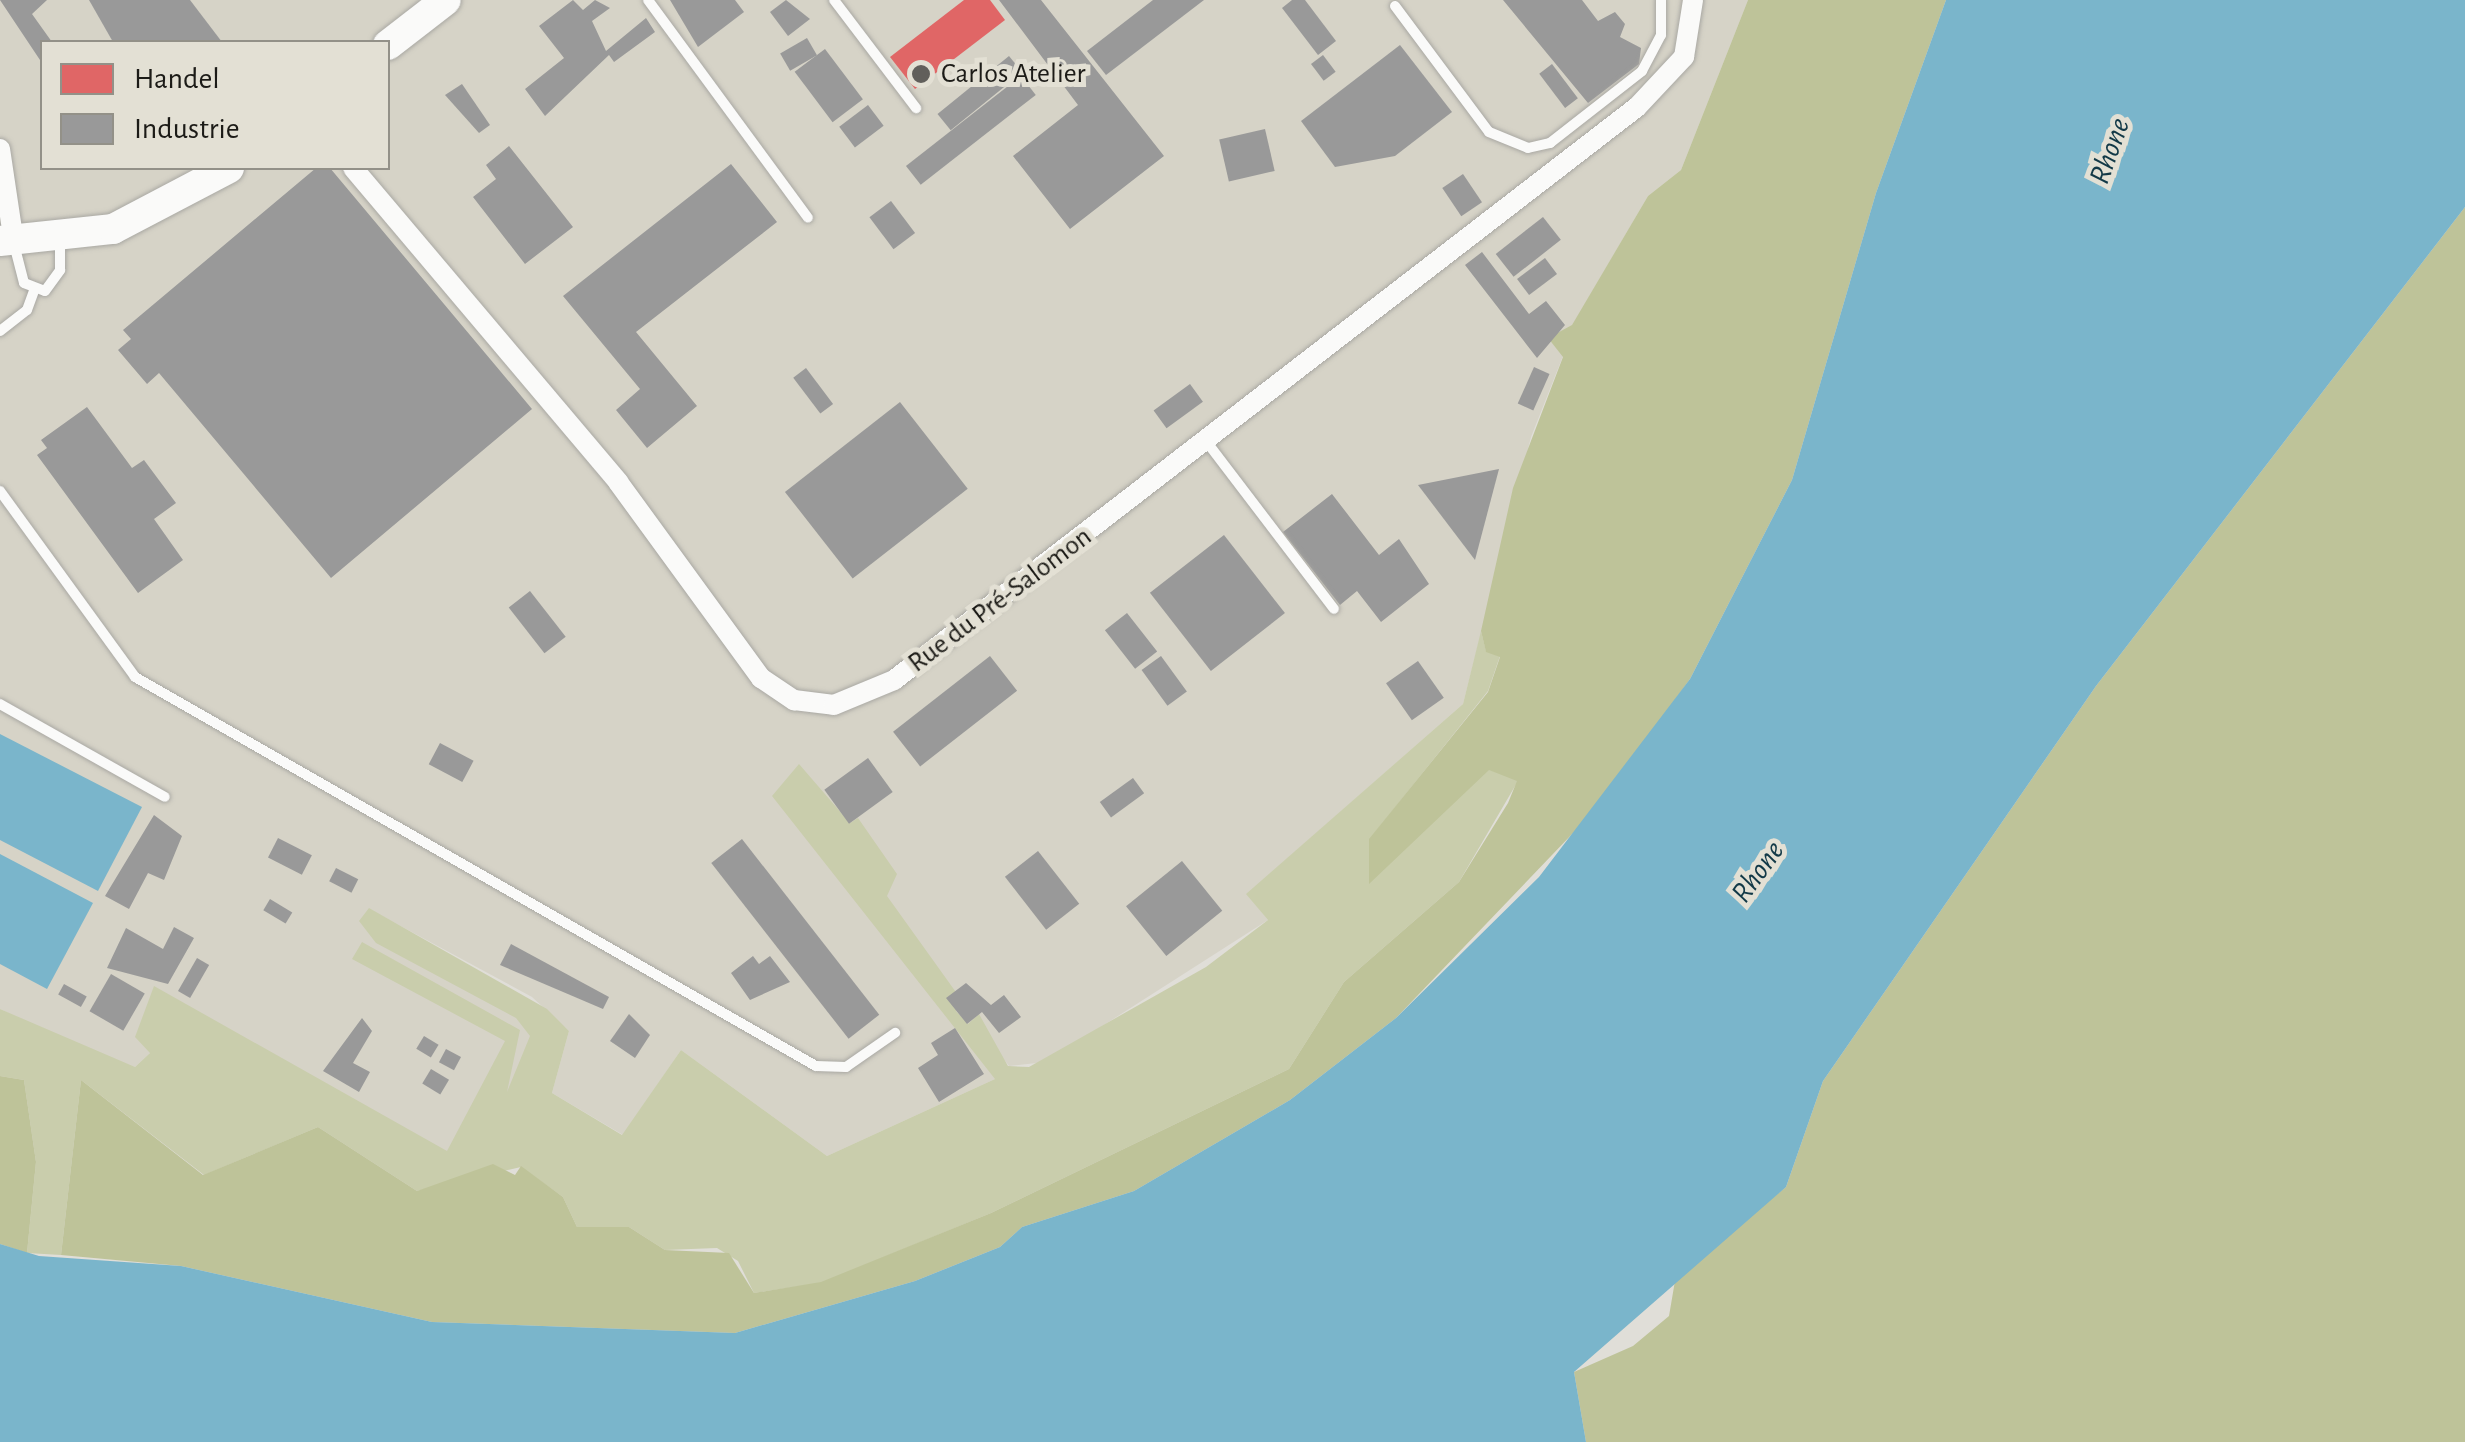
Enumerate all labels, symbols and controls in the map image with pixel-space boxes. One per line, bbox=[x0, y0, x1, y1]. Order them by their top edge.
legend bbox=[40, 40, 390, 170]
place label: Carlos Atelier bbox=[941, 57, 1086, 91]
marker: Carlos Atelier bbox=[910, 63, 932, 85]
text: Handel bbox=[134, 64, 220, 94]
water label: Rhone bbox=[2082, 113, 2138, 189]
text: Industrie bbox=[134, 114, 240, 144]
street label: Rue du Pré-Salomon bbox=[902, 520, 1098, 680]
water label: Rhone bbox=[1724, 834, 1792, 910]

